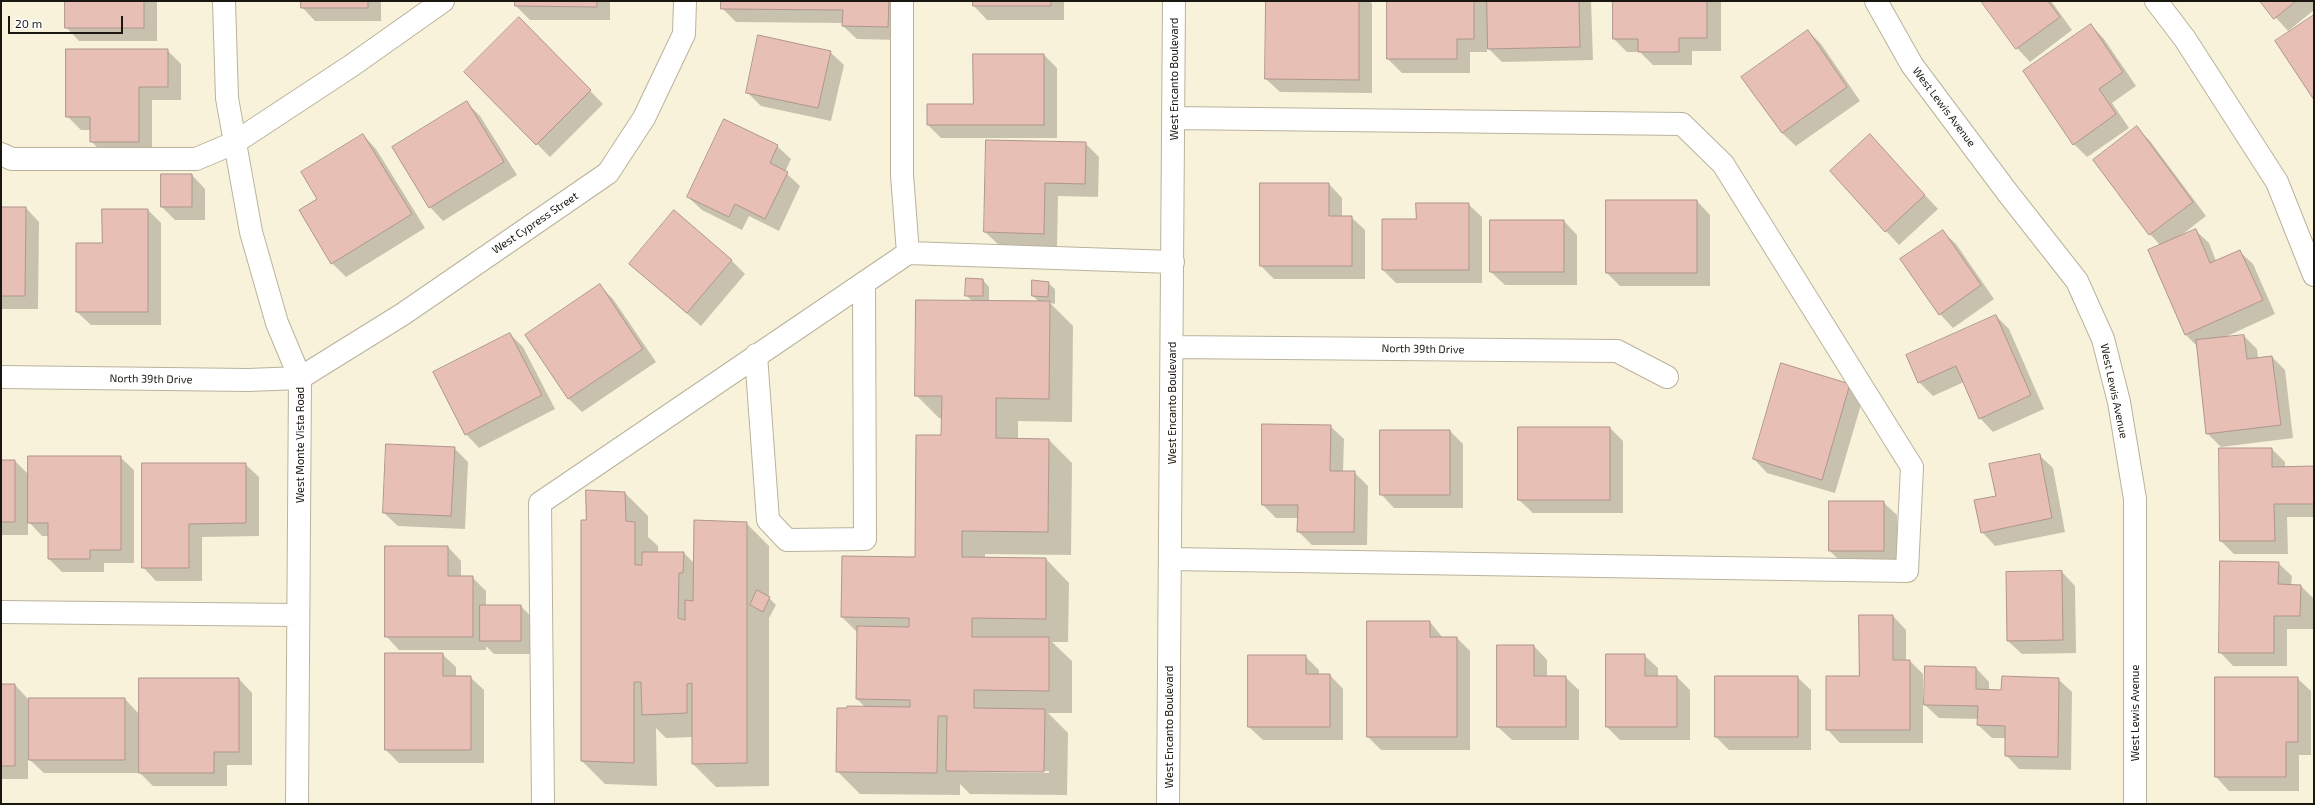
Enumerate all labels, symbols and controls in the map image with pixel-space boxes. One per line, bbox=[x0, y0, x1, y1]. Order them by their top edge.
scale bar bbox=[10, 8, 125, 34]
text: 20 m bbox=[15, 16, 42, 30]
street label: West Encanto Boulevard bbox=[1167, 18, 1181, 140]
street label: West Lewis Avenue bbox=[1910, 64, 1978, 150]
street label: West Cypress Street bbox=[489, 189, 581, 257]
street label: West Encanto Boulevard bbox=[1165, 342, 1179, 464]
street label: North 39th Drive bbox=[1381, 342, 1465, 356]
street label: West Lewis Avenue bbox=[2098, 342, 2130, 440]
street label: North 39th Drive bbox=[109, 372, 193, 386]
street label: West Monte Vista Road bbox=[293, 387, 307, 503]
street label: West Lewis Avenue bbox=[2128, 665, 2142, 761]
street label: West Encanto Boulevard bbox=[1162, 666, 1176, 788]

